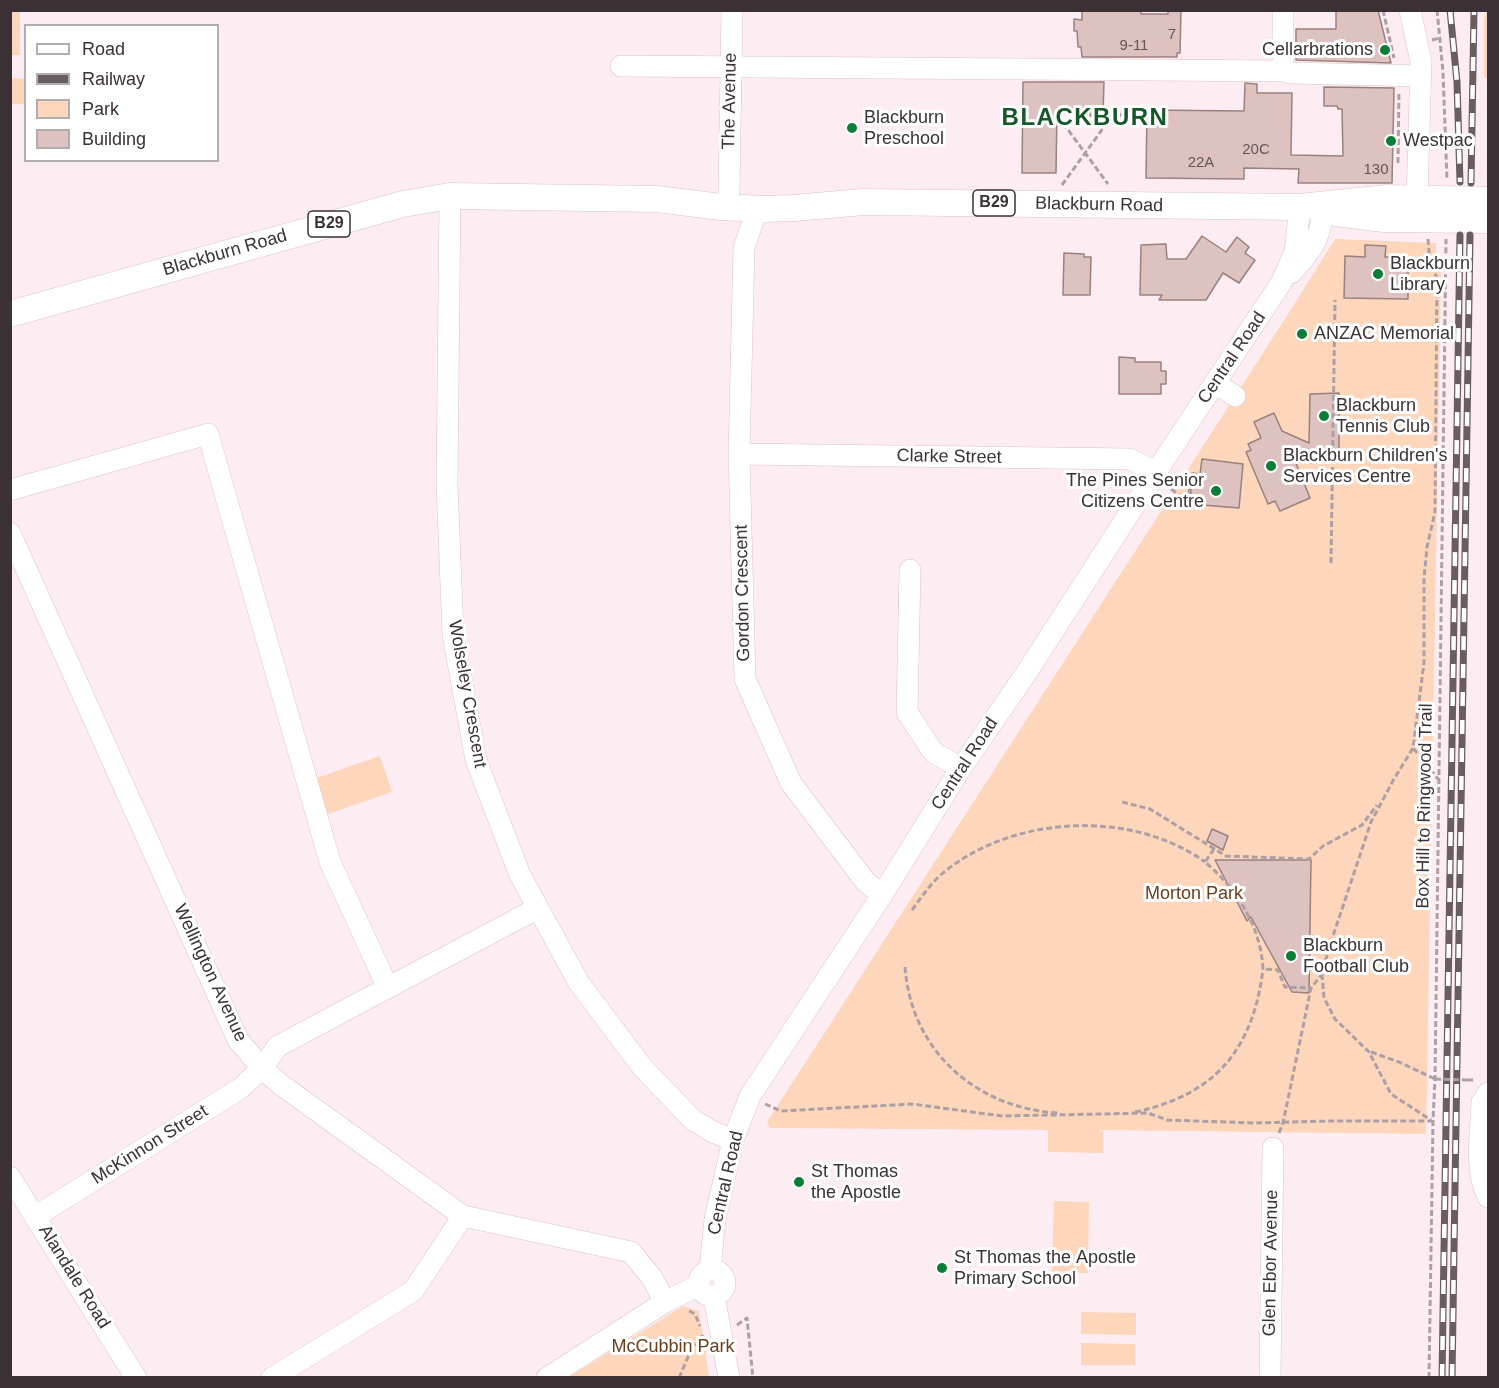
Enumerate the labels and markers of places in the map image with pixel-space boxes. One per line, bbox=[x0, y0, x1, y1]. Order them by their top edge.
place label: Cellarbrations bbox=[1262, 39, 1373, 61]
marker: Cellarbrations bbox=[1378, 43, 1392, 57]
place label: Blackburn Preschool bbox=[864, 107, 944, 150]
marker: Blackburn Preschool bbox=[845, 121, 859, 135]
place label: Westpac bbox=[1403, 130, 1473, 152]
marker: Westpac bbox=[1384, 134, 1398, 148]
place label: Blackburn Library bbox=[1390, 253, 1470, 296]
marker: Blackburn Library bbox=[1371, 267, 1385, 281]
place label: ANZAC Memorial bbox=[1314, 323, 1454, 345]
marker: ANZAC Memorial bbox=[1295, 327, 1309, 341]
place label: Blackburn Tennis Club bbox=[1336, 395, 1430, 438]
marker: Blackburn Tennis Club bbox=[1317, 409, 1331, 423]
place label: Blackburn Children's Services Centre bbox=[1283, 445, 1448, 488]
marker: Blackburn Children's Services Centre bbox=[1264, 459, 1278, 473]
place label: The Pines Senior Citizens Centre bbox=[1066, 470, 1204, 512]
marker: The Pines Senior Citizens Centre bbox=[1209, 484, 1223, 498]
place label: Blackburn Football Club bbox=[1303, 935, 1409, 978]
marker: Blackburn Football Club bbox=[1284, 949, 1298, 963]
place label: St Thomas the Apostle bbox=[811, 1161, 901, 1204]
marker: St Thomas the Apostle bbox=[792, 1175, 806, 1189]
place label: St Thomas the Apostle Primary School bbox=[954, 1247, 1136, 1290]
marker: St Thomas the Apostle Primary School bbox=[935, 1261, 949, 1275]

